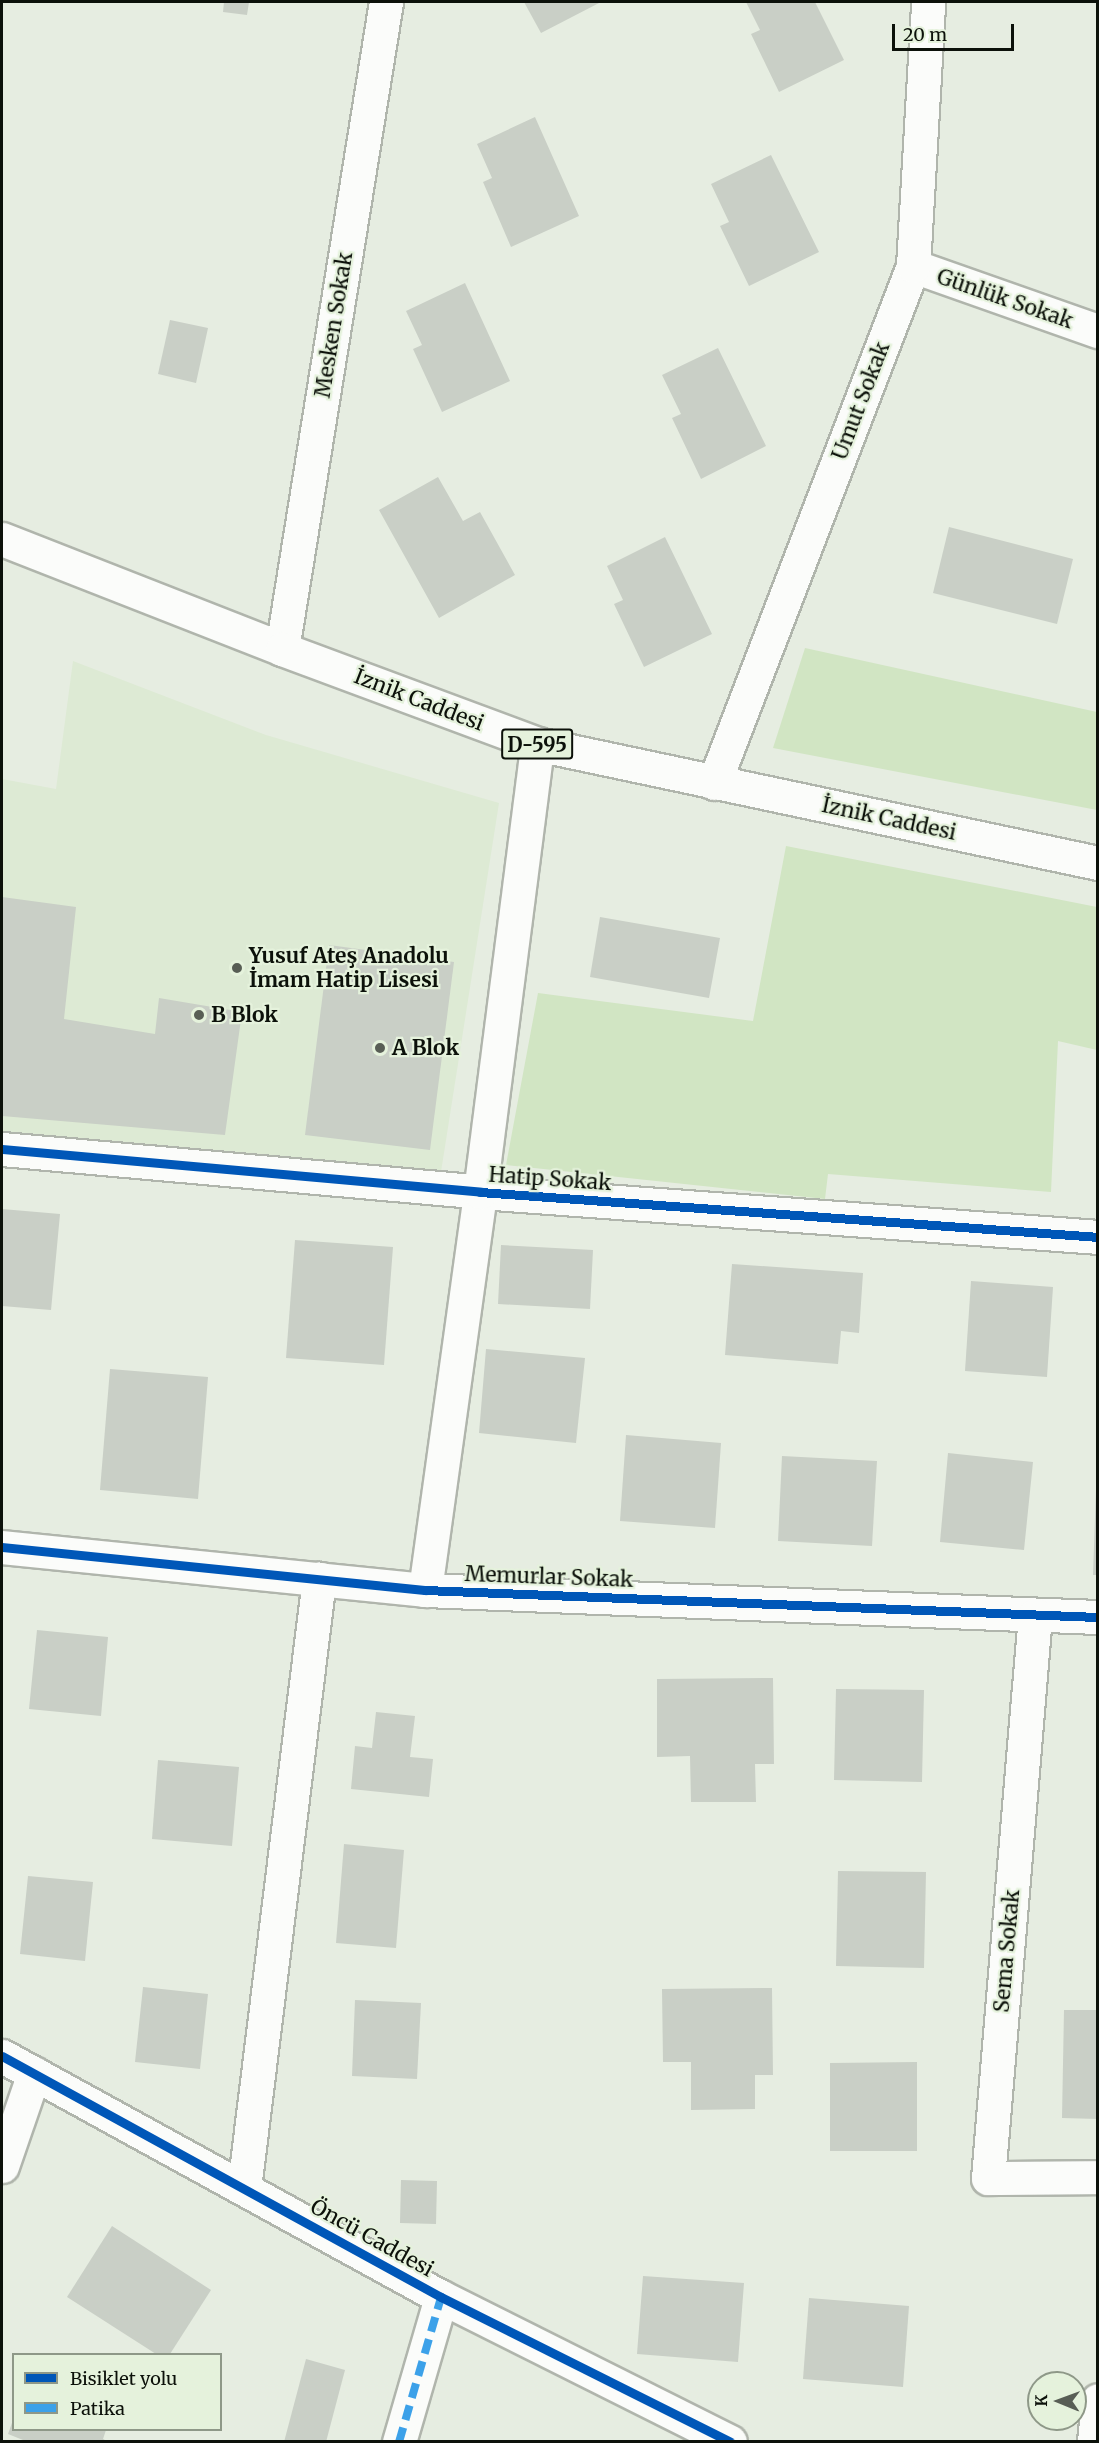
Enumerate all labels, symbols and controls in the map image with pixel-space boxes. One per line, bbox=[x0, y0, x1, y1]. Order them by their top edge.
scale bar bbox=[895, 12, 1016, 50]
text: 20 m bbox=[903, 23, 947, 46]
street label: Mesken Sokak bbox=[310, 250, 358, 400]
street label: Günlük Sokak bbox=[934, 264, 1076, 334]
street label: Umut Sokak bbox=[827, 339, 895, 463]
street label: İznik Caddesi bbox=[351, 664, 487, 736]
road number: D-595 bbox=[501, 727, 573, 761]
street label: İznik Caddesi bbox=[819, 792, 959, 846]
place label: Yusuf Ateş Anadolu İmam Hatip Lisesi bbox=[249, 943, 449, 993]
marker: Yusuf Ateş Anadolu İmam Hatip Lisesi bbox=[230, 961, 244, 975]
place label: B Blok bbox=[211, 1002, 278, 1028]
marker: B Blok bbox=[192, 1008, 206, 1022]
place label: A Blok bbox=[392, 1035, 459, 1061]
marker: A Blok bbox=[373, 1041, 387, 1055]
street label: Hatip Sokak bbox=[488, 1162, 612, 1196]
street label: Memurlar Sokak bbox=[464, 1561, 634, 1593]
street label: Sema Sokak bbox=[989, 1888, 1025, 2014]
street label: Öncü Caddesi bbox=[306, 2194, 438, 2282]
legend bbox=[12, 2353, 222, 2431]
text: Bisiklet yolu bbox=[70, 2367, 177, 2390]
north arrow bbox=[1027, 2371, 1087, 2431]
text: K bbox=[1031, 2395, 1051, 2407]
text: Patika bbox=[70, 2397, 125, 2420]

